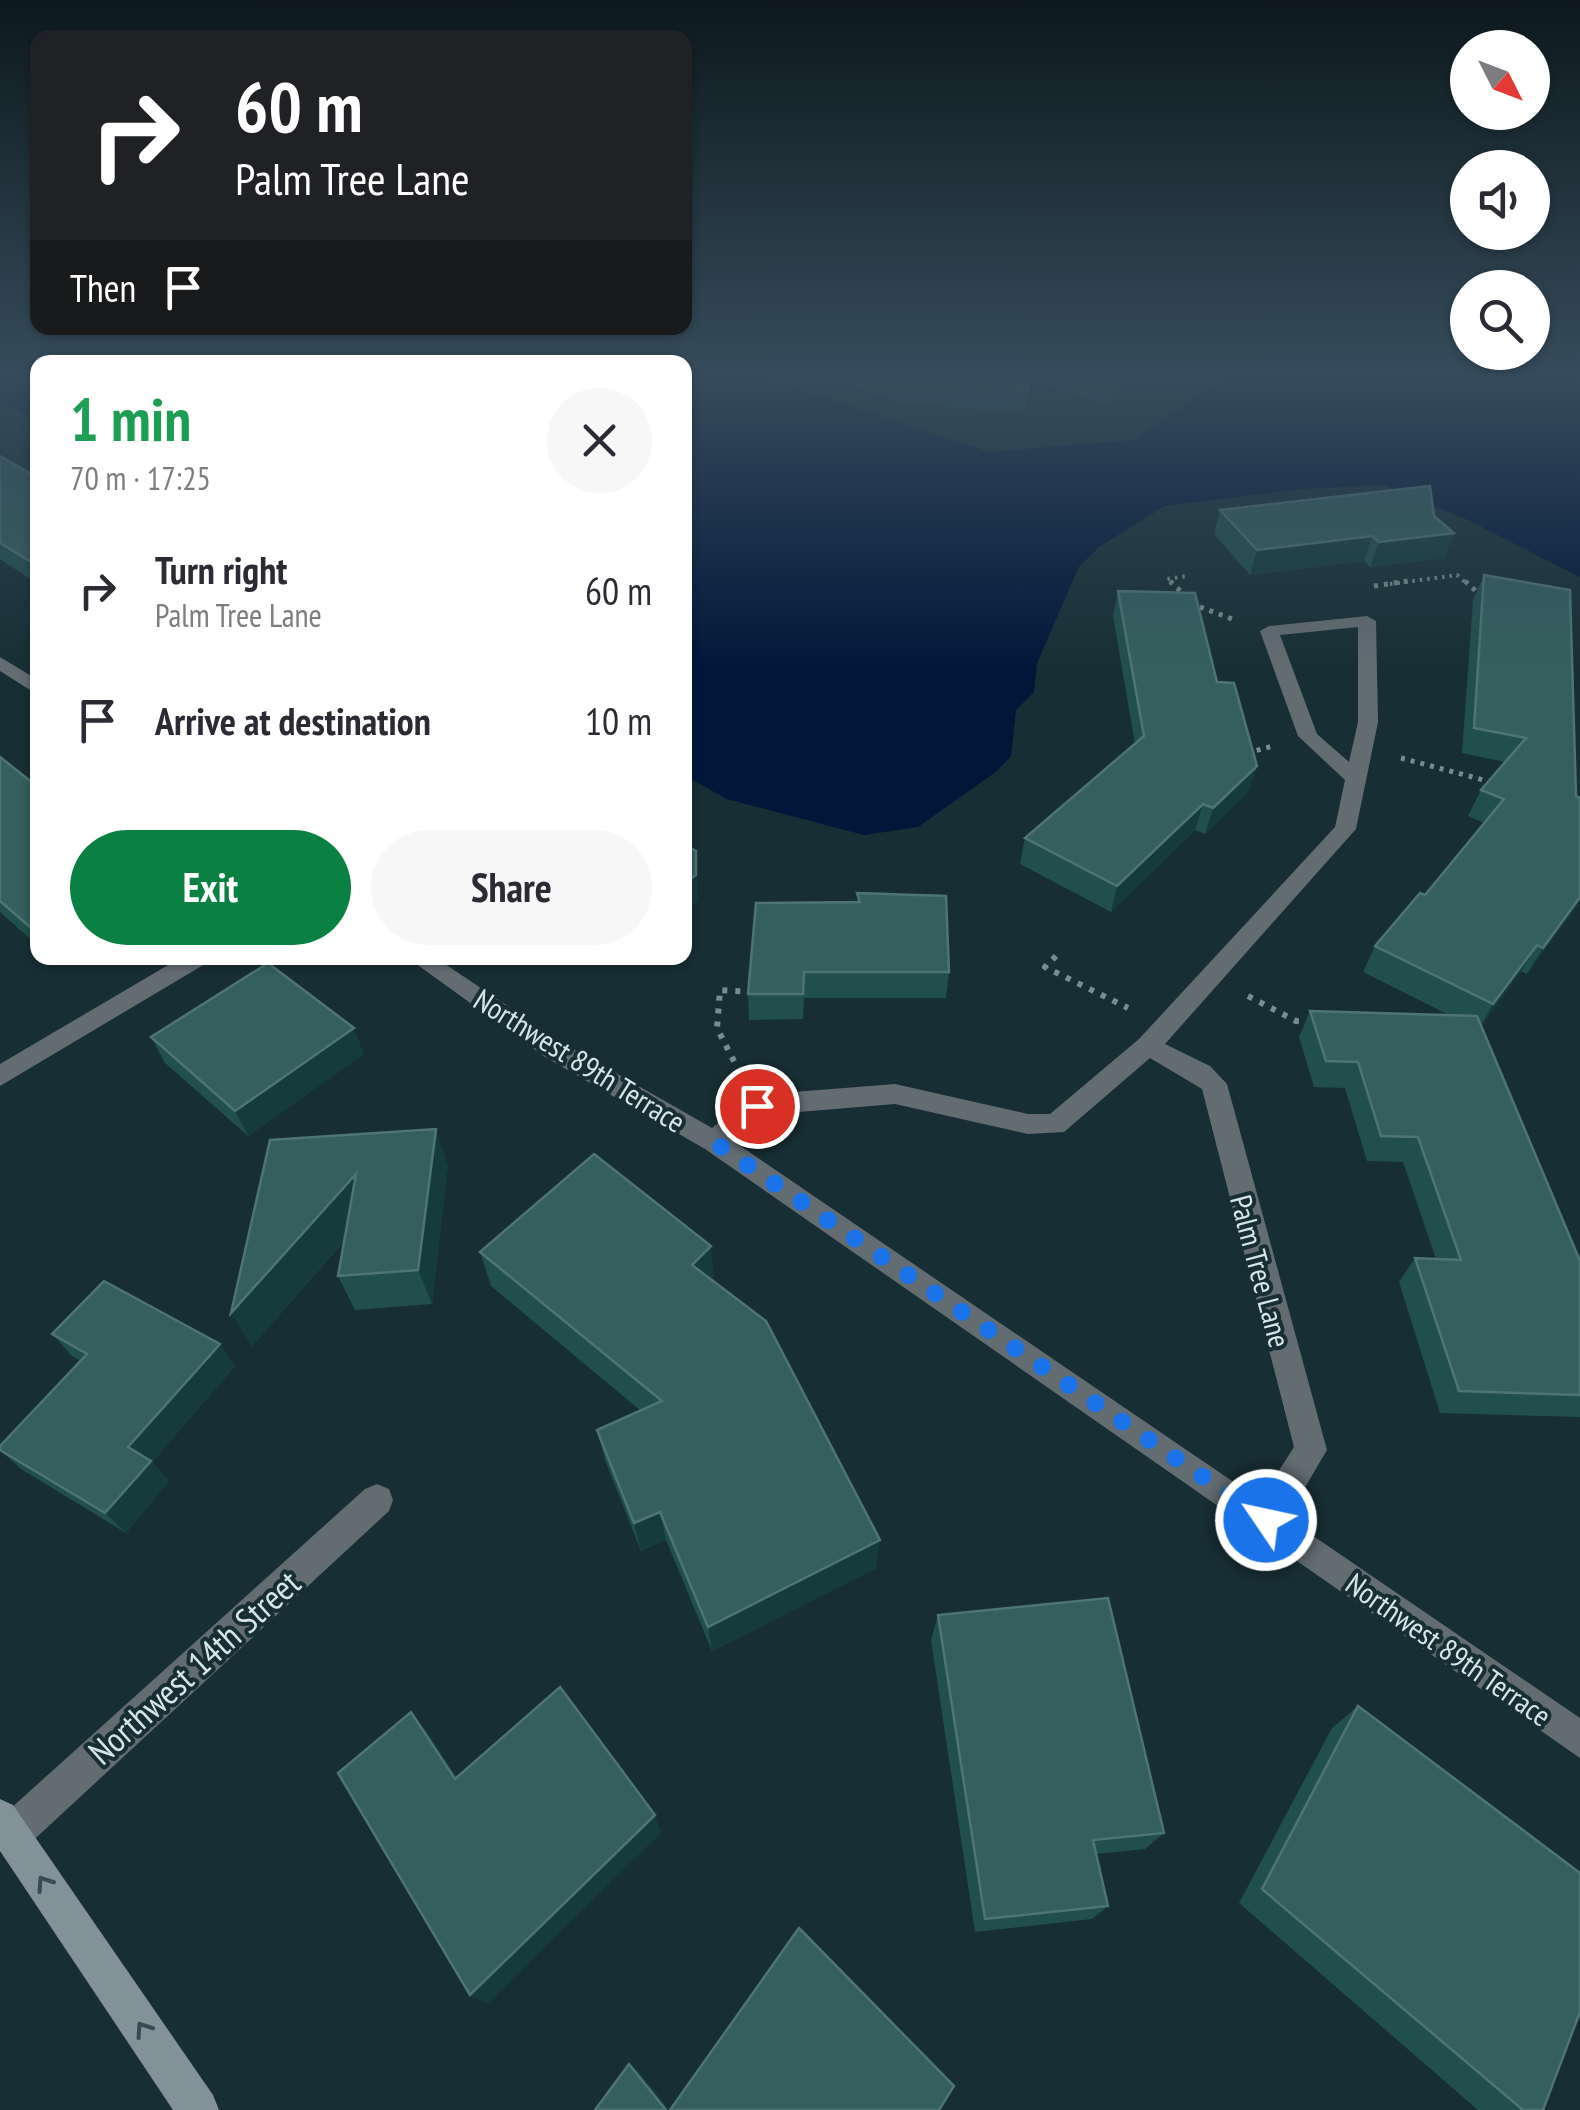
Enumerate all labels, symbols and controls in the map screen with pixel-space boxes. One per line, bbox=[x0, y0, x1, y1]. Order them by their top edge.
north arrow bbox=[1450, 30, 1550, 130]
map controls bbox=[1450, 30, 1550, 370]
text: 60 m bbox=[235, 61, 363, 151]
icon: right bbox=[70, 70, 200, 200]
text: Palm Tree Lane bbox=[235, 149, 470, 207]
button: sound bbox=[1450, 150, 1550, 250]
icon: arrive bbox=[156, 260, 211, 315]
text: Then bbox=[70, 263, 136, 312]
button: search bbox=[1450, 270, 1550, 370]
text: 1 min bbox=[70, 380, 191, 458]
button: close bbox=[547, 388, 652, 493]
text: 70 m · 17:25 bbox=[70, 457, 211, 499]
text: Turn right bbox=[155, 545, 287, 594]
icon: right bbox=[70, 563, 125, 618]
text: 60 m bbox=[585, 566, 652, 615]
text: Palm Tree Lane bbox=[155, 594, 322, 636]
icon: arrive bbox=[70, 693, 125, 748]
text: Arrive at destination bbox=[155, 696, 431, 745]
text: 10 m bbox=[585, 696, 652, 745]
button: Exit bbox=[70, 830, 351, 945]
button: Share bbox=[371, 830, 652, 945]
street label: Northwest 89th Terrace bbox=[467, 979, 693, 1141]
pin bbox=[715, 1064, 800, 1149]
icon: arrive bbox=[730, 1079, 785, 1134]
street label: Palm Tree Lane bbox=[1222, 1190, 1300, 1352]
position arrow bbox=[1214, 1468, 1318, 1572]
street label: Northwest 14th Street bbox=[78, 1560, 310, 1774]
street label: Northwest 89th Terrace bbox=[1339, 1564, 1559, 1734]
one-way arrow bbox=[38, 1875, 56, 1894]
one-way arrow bbox=[137, 2022, 155, 2041]

